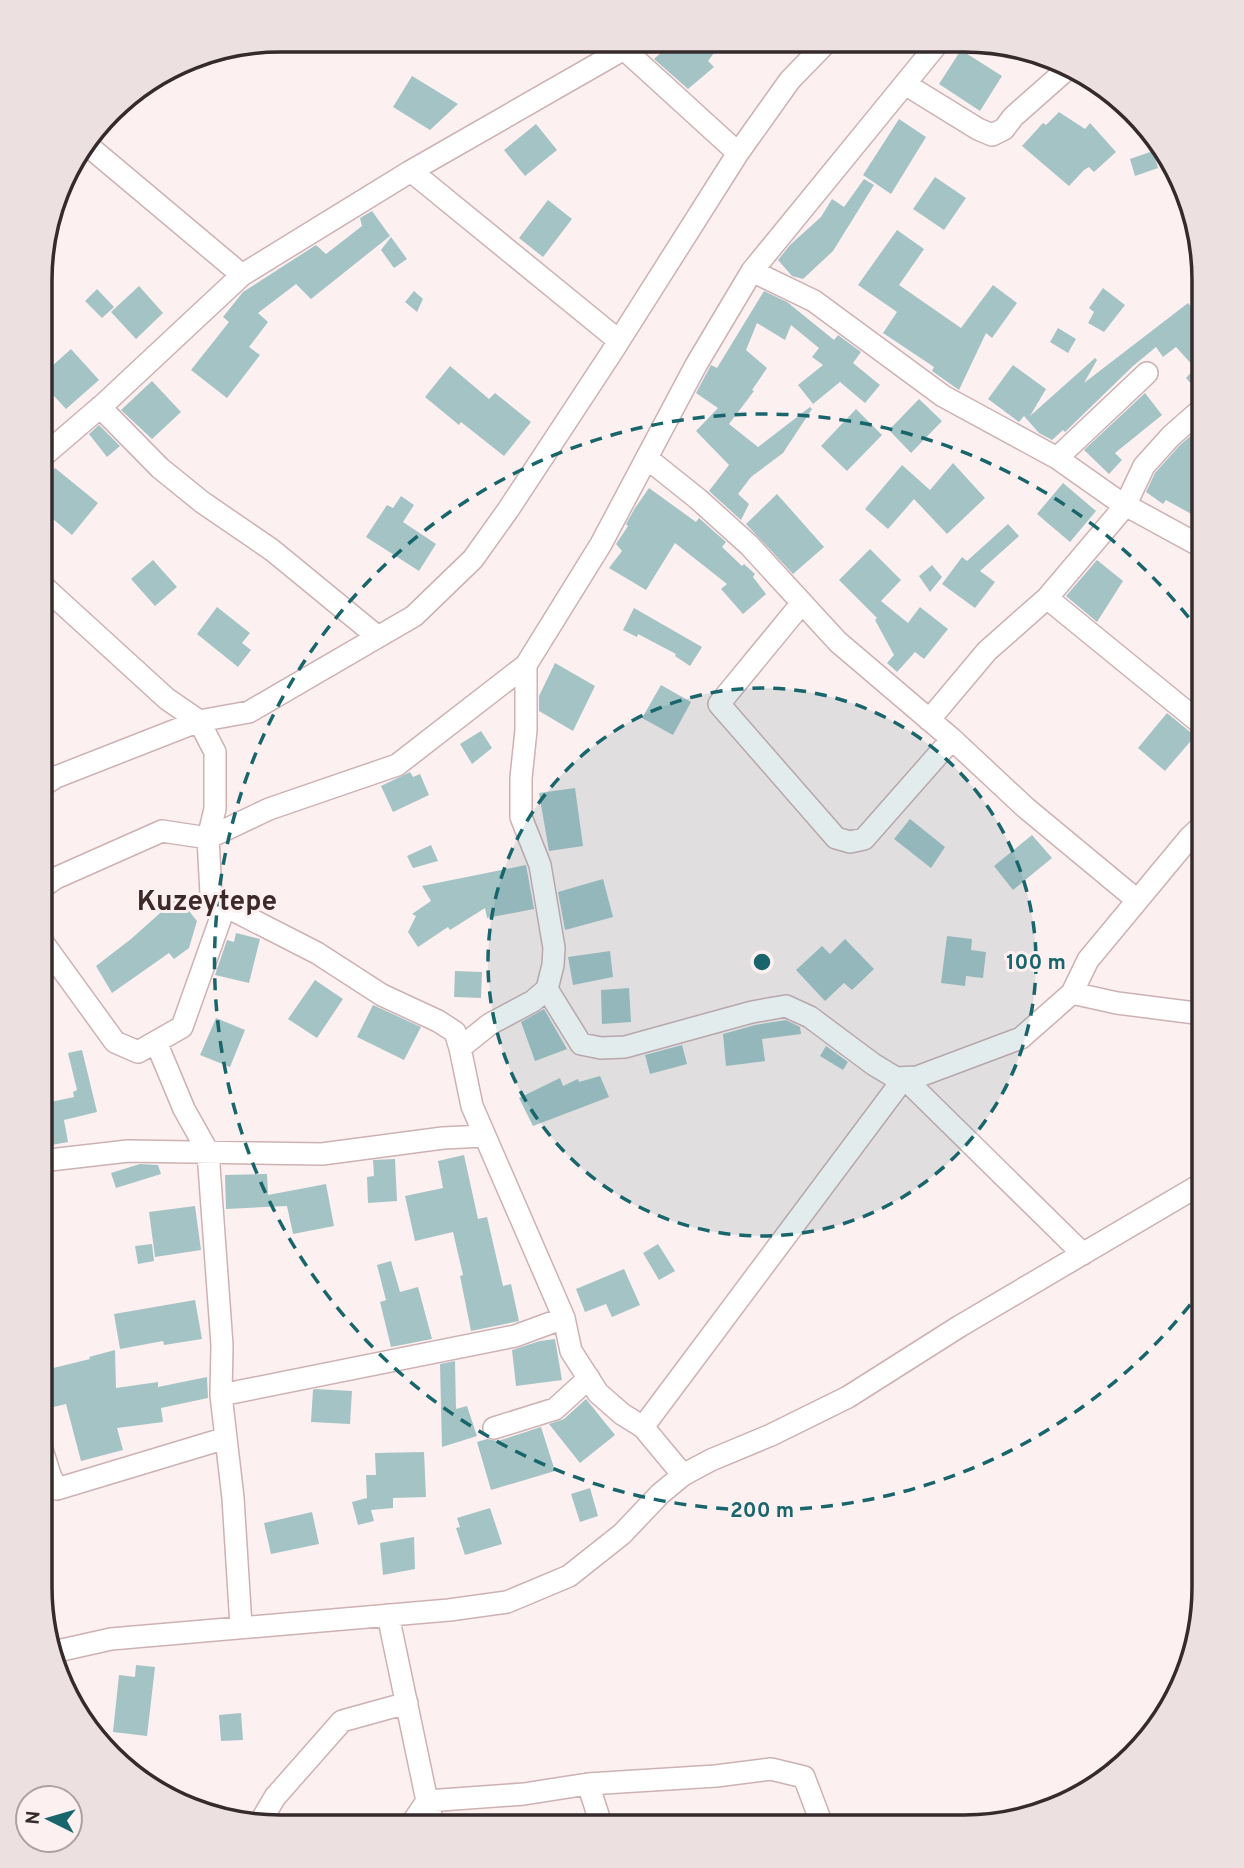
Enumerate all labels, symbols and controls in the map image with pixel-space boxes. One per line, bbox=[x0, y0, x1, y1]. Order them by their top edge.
district label: Kuzeytepe bbox=[137, 885, 277, 921]
centre of rings bbox=[750, 950, 774, 974]
text: 100 m bbox=[1006, 950, 1066, 977]
text: 200 m bbox=[730, 1498, 794, 1525]
north arrow bbox=[14, 1784, 84, 1854]
text: N bbox=[22, 1810, 47, 1826]

